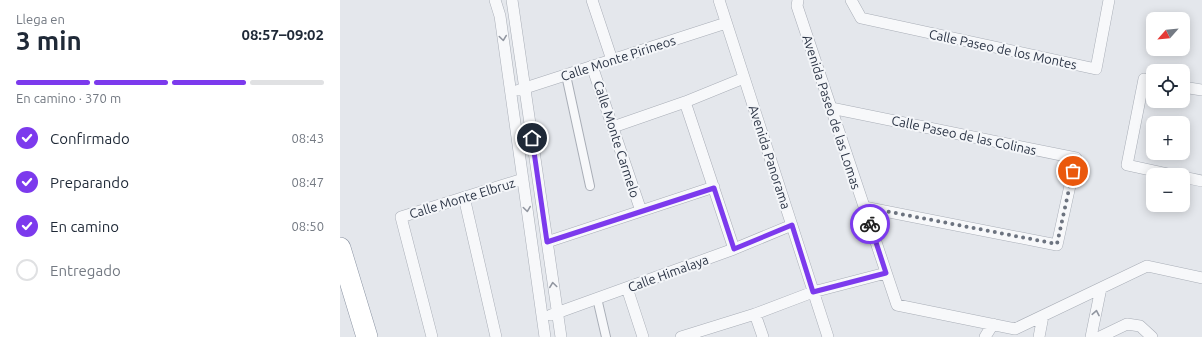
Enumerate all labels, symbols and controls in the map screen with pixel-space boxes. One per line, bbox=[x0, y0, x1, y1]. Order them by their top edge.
text: Llega en bbox=[16, 12, 65, 26]
north arrow bbox=[1146, 12, 1190, 56]
map controls bbox=[1146, 12, 1190, 212]
text: 3 min bbox=[16, 26, 82, 55]
text: 08:57–09:02 bbox=[241, 26, 324, 43]
street label: Calle Paseo de los Montes bbox=[928, 26, 1079, 72]
street label: Calle Monte Pirineos bbox=[559, 33, 678, 83]
street label: Avenida Paseo de las Lomas bbox=[800, 33, 864, 191]
one-way arrow bbox=[498, 35, 507, 41]
button: locate bbox=[1146, 64, 1190, 108]
street label: Calle Monte Carmelo bbox=[591, 79, 643, 199]
text: En camino · 370 m bbox=[16, 91, 121, 105]
street label: Avenida Panorama bbox=[747, 103, 793, 211]
street label: Calle Paseo de las Colinas bbox=[890, 113, 1038, 157]
button: + bbox=[1146, 116, 1190, 160]
pin bbox=[515, 121, 549, 155]
icon: check bbox=[16, 127, 38, 149]
icon: home bbox=[521, 127, 543, 149]
text: Confirmado bbox=[50, 130, 130, 147]
text: 08:43 bbox=[291, 131, 324, 145]
pin bbox=[1056, 154, 1090, 188]
icon: bag bbox=[1062, 160, 1084, 182]
button: − bbox=[1146, 168, 1190, 212]
icon: check bbox=[16, 171, 38, 193]
text: Preparando bbox=[50, 174, 129, 191]
text: 08:47 bbox=[291, 175, 324, 189]
street label: Calle Monte Elbruz bbox=[407, 175, 517, 221]
courier bbox=[850, 204, 890, 244]
one-way arrow bbox=[522, 205, 531, 212]
icon: bike bbox=[859, 213, 881, 235]
icon: check bbox=[16, 215, 38, 237]
text: En camino bbox=[50, 218, 119, 235]
text: 08:50 bbox=[291, 219, 324, 233]
street label: Calle Himalaya bbox=[626, 252, 710, 294]
text: Entregado bbox=[50, 262, 121, 279]
one-way arrow bbox=[549, 281, 558, 288]
one-way arrow bbox=[1091, 309, 1099, 316]

